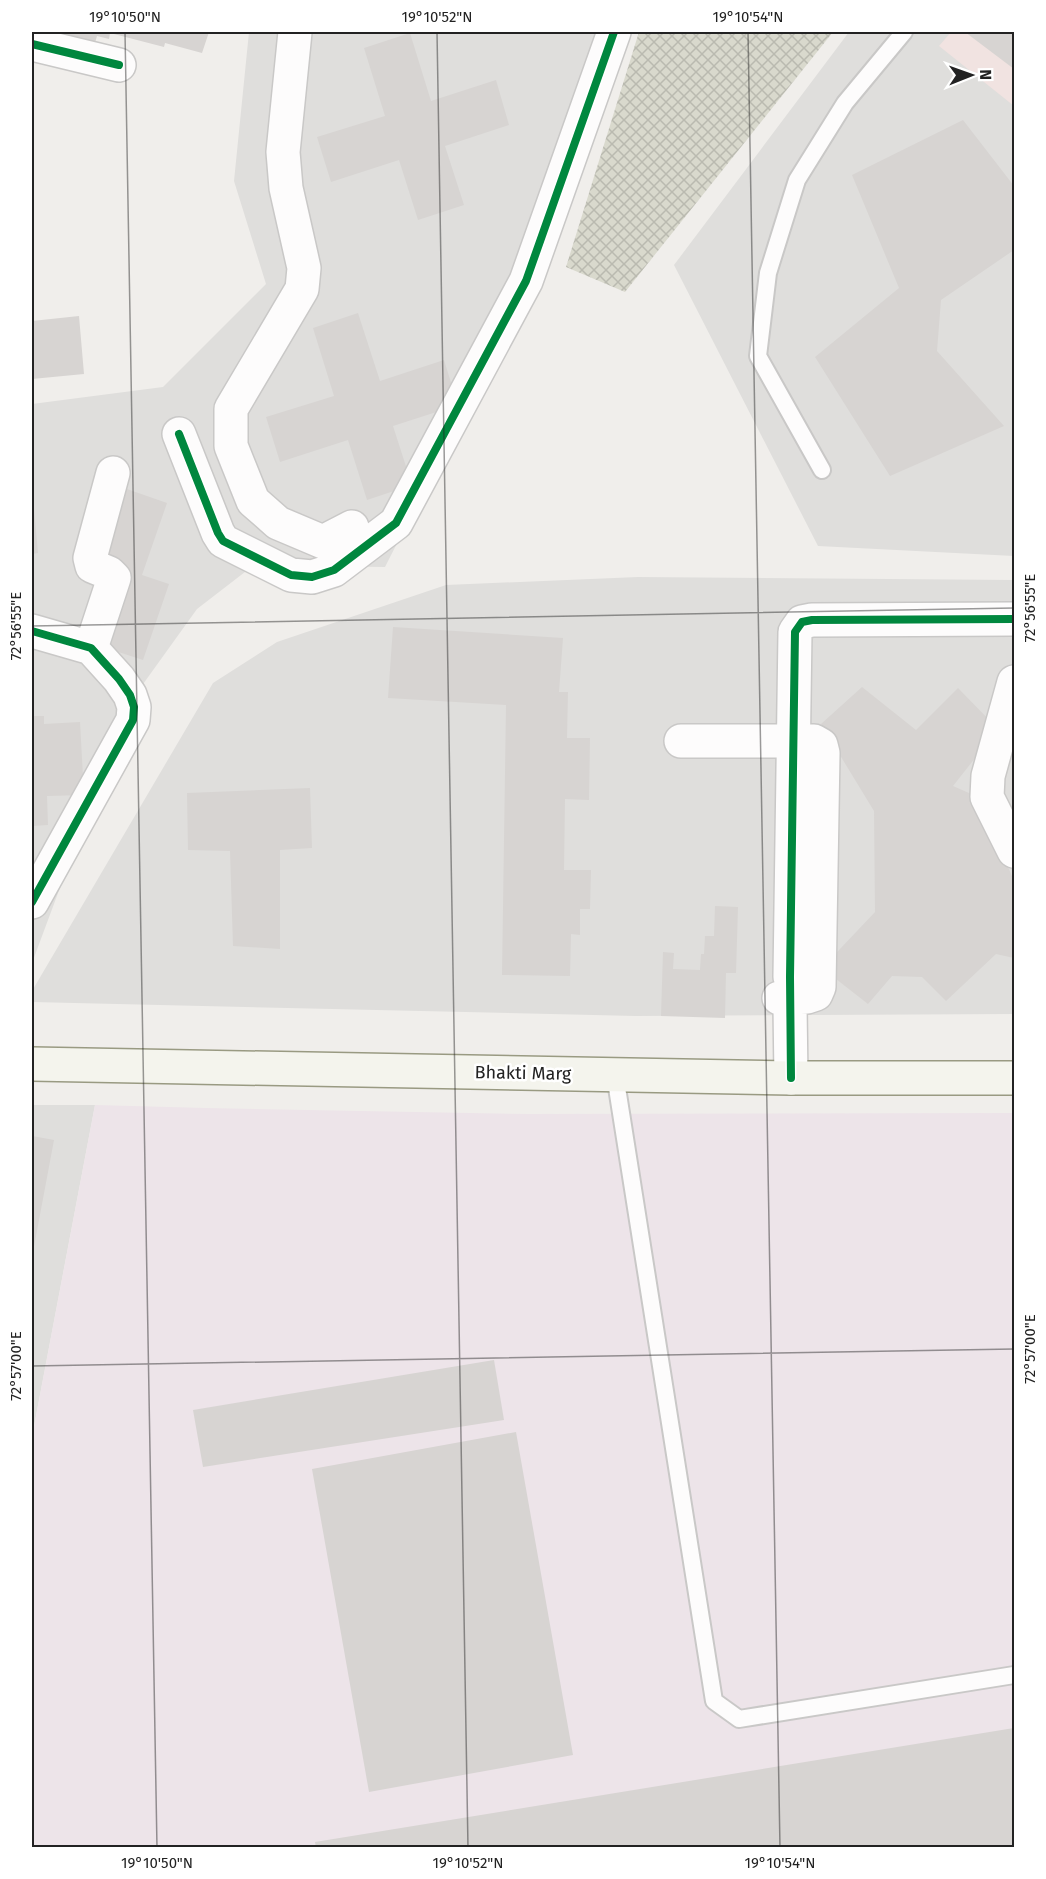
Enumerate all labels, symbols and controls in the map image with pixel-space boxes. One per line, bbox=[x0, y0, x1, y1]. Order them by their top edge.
text: 19°10'50"N bbox=[89, 8, 161, 26]
text: 19°10'52"N bbox=[401, 8, 473, 26]
text: 19°10'54"N bbox=[712, 8, 784, 26]
north arrow bbox=[941, 45, 1001, 105]
text: N bbox=[976, 69, 995, 80]
text: 72°56'55"E bbox=[1021, 574, 1039, 642]
text: 72°56'55"E bbox=[7, 592, 25, 660]
street label: Bhakti Marg bbox=[474, 1061, 572, 1085]
text: 72°57'00"E bbox=[1021, 1314, 1039, 1384]
text: 72°57'00"E bbox=[7, 1331, 25, 1401]
text: 19°10'50"N bbox=[121, 1854, 193, 1872]
text: 19°10'52"N bbox=[432, 1854, 504, 1872]
text: 19°10'54"N bbox=[744, 1854, 816, 1872]

